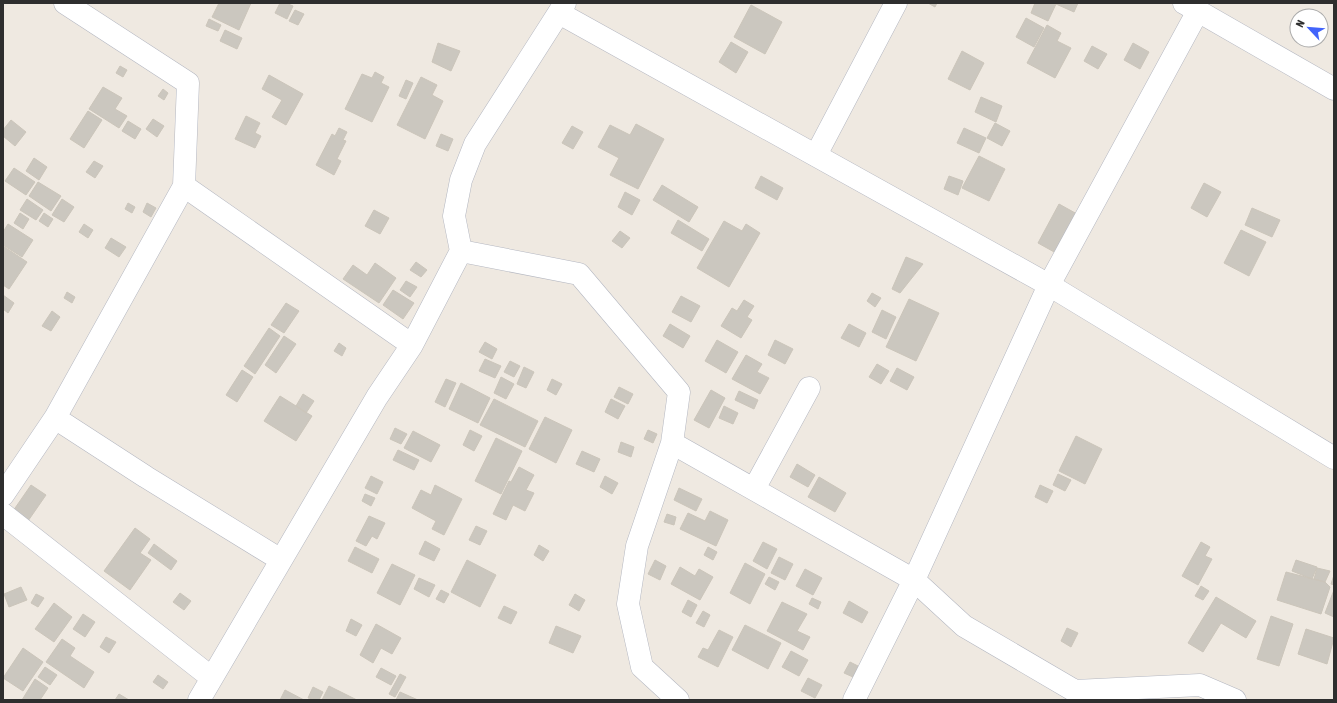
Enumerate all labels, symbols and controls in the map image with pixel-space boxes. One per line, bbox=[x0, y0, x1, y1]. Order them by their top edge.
north arrow bbox=[1289, 8, 1329, 48]
text: N bbox=[1293, 18, 1307, 29]

